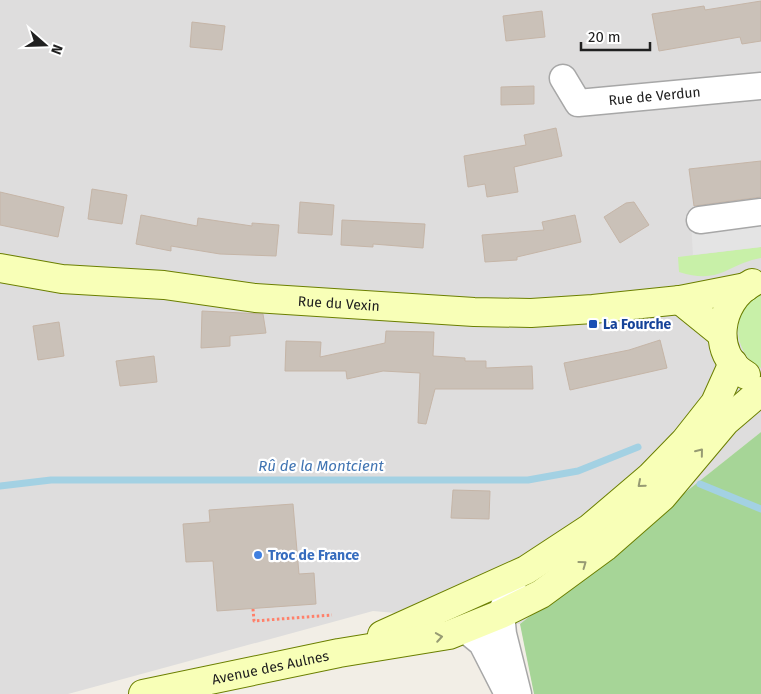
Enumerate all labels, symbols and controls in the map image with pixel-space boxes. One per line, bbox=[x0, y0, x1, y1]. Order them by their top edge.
north arrow bbox=[20, 20, 70, 70]
scale bar bbox=[581, 20, 650, 52]
text: 20 m bbox=[588, 28, 621, 46]
text: N bbox=[47, 42, 66, 57]
street label: Rue de Verdun bbox=[608, 83, 701, 109]
street label: Rue du Vexin bbox=[297, 292, 380, 314]
place label: La Fourche bbox=[603, 316, 672, 333]
marker: La Fourche bbox=[587, 318, 599, 330]
one-way arrow bbox=[695, 449, 704, 458]
water label: Rû de la Montcient bbox=[258, 457, 384, 475]
one-way arrow bbox=[638, 478, 647, 487]
place label: Troc de France bbox=[268, 547, 360, 564]
marker: Troc de France bbox=[252, 549, 264, 561]
one-way arrow bbox=[577, 561, 586, 570]
one-way arrow bbox=[435, 632, 443, 642]
street label: Avenue des Aulnes bbox=[210, 647, 331, 688]

